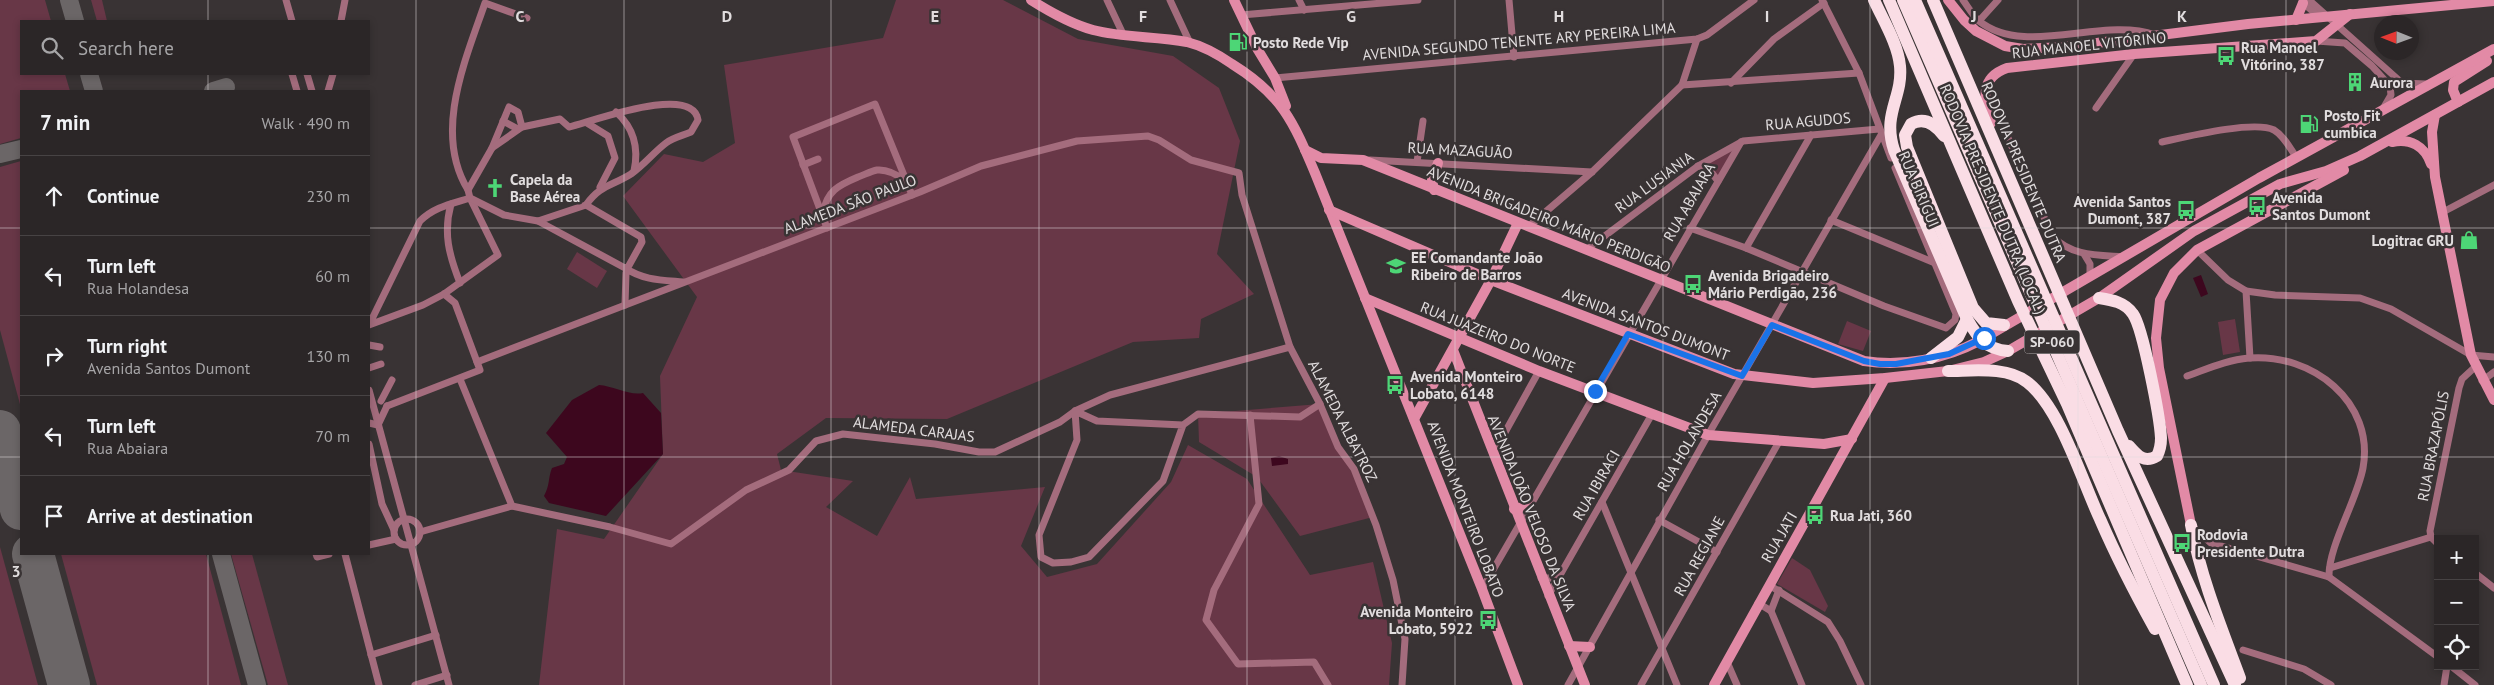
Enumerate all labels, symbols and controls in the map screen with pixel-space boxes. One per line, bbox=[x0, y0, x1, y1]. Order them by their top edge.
text: C bbox=[516, 6, 525, 26]
text: D bbox=[722, 6, 732, 26]
text: E bbox=[931, 6, 939, 26]
text: F bbox=[1139, 6, 1147, 26]
text: G bbox=[1346, 6, 1356, 26]
text: H bbox=[1554, 6, 1564, 26]
text: I bbox=[1765, 6, 1769, 26]
text: J bbox=[1970, 6, 1977, 26]
text: K bbox=[2177, 6, 2187, 26]
north arrow bbox=[2374, 15, 2419, 60]
street label: AVENIDA SEGUNDO TENENTE ARY PEREIRA LIMA bbox=[1362, 18, 1676, 64]
search box bbox=[20, 20, 370, 75]
street label: RUA MANOEL VITÓRINO bbox=[2011, 27, 2167, 63]
fuel station icon: Posto Rede Vip bbox=[1227, 31, 1249, 53]
place label: Posto Rede Vip bbox=[1253, 33, 1349, 52]
icon: search bbox=[38, 34, 66, 62]
text: Search here bbox=[78, 36, 174, 60]
place label: Rua Manoel Vitórino, 387 bbox=[2240, 38, 2325, 74]
bus stop icon: Rua Manoel Vitórino, 387 bbox=[2215, 45, 2237, 67]
building icon: Aurora bbox=[2344, 71, 2366, 93]
place label: Aurora bbox=[2370, 73, 2413, 92]
street label: RODOVIA PRESIDENTE DUTRA bbox=[1977, 79, 2071, 265]
street label: RODOVIA PRESIDENTE DUTRA (LOCAL) bbox=[1936, 81, 2050, 317]
place label: Posto Fit cumbica bbox=[2324, 106, 2381, 142]
street label: RUA AGUDOS bbox=[1764, 108, 1852, 134]
text: 7 min bbox=[40, 109, 90, 136]
text: Walk · 490 m bbox=[261, 113, 350, 133]
fuel station icon: Posto Fit cumbica bbox=[2298, 113, 2320, 135]
street label: RUA MAZAGUÃO bbox=[1407, 138, 1513, 162]
street label: RUA LUSIANIA bbox=[1611, 147, 1697, 217]
street label: RUA BIRIGUI bbox=[1895, 148, 1943, 230]
street label: RUA ABAIARA bbox=[1659, 159, 1719, 244]
street label: AVENIDA BRIGADEIRO MÁRIO PERDIGÃO bbox=[1424, 161, 1674, 277]
place label: Capela da Base Aérea bbox=[510, 170, 580, 206]
street label: ALAMEDA SÃO PAULO bbox=[781, 170, 919, 238]
church icon: Capela da Base Aérea bbox=[484, 177, 506, 199]
icon: ahead bbox=[40, 182, 68, 210]
text: Continue bbox=[87, 184, 159, 208]
text: 230 m bbox=[307, 186, 350, 206]
place label: Avenida Santos Dumont bbox=[2272, 188, 2371, 224]
place label: Avenida Santos Dumont, 387 bbox=[2073, 192, 2171, 228]
bus stop icon: Avenida Santos Dumont bbox=[2246, 195, 2268, 217]
bus stop icon: Avenida Santos Dumont, 387 bbox=[2175, 199, 2197, 221]
shop icon: Logitrac GRU bbox=[2458, 229, 2480, 251]
place label: Logitrac GRU bbox=[2371, 231, 2454, 250]
place label: EE Comandante João Ribeiro de Barros bbox=[1411, 248, 1543, 284]
text: Turn left bbox=[87, 254, 156, 278]
school or university icon: EE Comandante João Ribeiro de Barros bbox=[1385, 255, 1407, 277]
icon: left bbox=[40, 262, 68, 290]
text: 60 m bbox=[315, 266, 350, 286]
place label: Avenida Brigadeiro Mário Perdigão, 236 bbox=[1708, 266, 1837, 302]
bus stop icon: Avenida Brigadeiro Mário Perdigão, 236 bbox=[1682, 273, 1704, 295]
text: Rua Holandesa bbox=[87, 278, 189, 298]
street label: AVENIDA SANTOS DUMONT bbox=[1560, 283, 1733, 365]
street label: RUA JUAZEIRO DO NORTE bbox=[1418, 297, 1578, 377]
route start bbox=[1973, 327, 1996, 350]
road number: SP-060 bbox=[2024, 331, 2080, 354]
text: Turn right bbox=[87, 334, 167, 358]
icon: right bbox=[40, 342, 68, 370]
text: 130 m bbox=[307, 346, 350, 366]
street label: ALAMEDA ALBATROZ bbox=[1304, 357, 1382, 485]
text: Avenida Santos Dumont bbox=[87, 358, 250, 378]
place label: Avenida Monteiro Lobato, 6148 bbox=[1410, 367, 1523, 403]
bus stop icon: Avenida Monteiro Lobato, 6148 bbox=[1384, 374, 1406, 396]
route end bbox=[1584, 380, 1607, 403]
street label: RUA HOLANDESA bbox=[1653, 387, 1725, 494]
street label: RUA BRAZAPÓLIS bbox=[2413, 389, 2453, 503]
street label: ALAMEDA CARAJAS bbox=[852, 412, 976, 446]
street label: AVENIDA JOÃO VELOSO DA SILVA bbox=[1484, 412, 1580, 614]
text: Turn left bbox=[87, 414, 156, 438]
street label: AVENIDA MONTEIRO LOBATO bbox=[1424, 418, 1508, 600]
icon: left bbox=[40, 422, 68, 450]
text: 70 m bbox=[315, 426, 350, 446]
text: Rua Abaiara bbox=[87, 438, 168, 458]
street label: RUA IBIRACI bbox=[1568, 446, 1624, 524]
icon: arrive bbox=[40, 502, 68, 530]
text: Arrive at destination bbox=[87, 504, 253, 528]
bus stop icon: Rua Jati, 360 bbox=[1804, 504, 1826, 526]
place label: Rua Jati, 360 bbox=[1830, 506, 1912, 525]
street label: RUA JATI bbox=[1757, 508, 1801, 566]
street label: RUA REGIANE bbox=[1669, 513, 1729, 599]
place label: Rodovia Presidente Dutra bbox=[2197, 525, 2305, 561]
bus stop icon: Rodovia Presidente Dutra bbox=[2171, 532, 2193, 554]
map controls bbox=[2434, 535, 2479, 670]
button: + bbox=[2434, 535, 2479, 580]
text: 3 bbox=[11, 561, 21, 581]
button: − bbox=[2434, 580, 2479, 625]
place label: Avenida Monteiro Lobato, 5922 bbox=[1360, 602, 1473, 638]
bus stop icon: Avenida Monteiro Lobato, 5922 bbox=[1477, 609, 1499, 631]
button: locate bbox=[2434, 625, 2479, 670]

